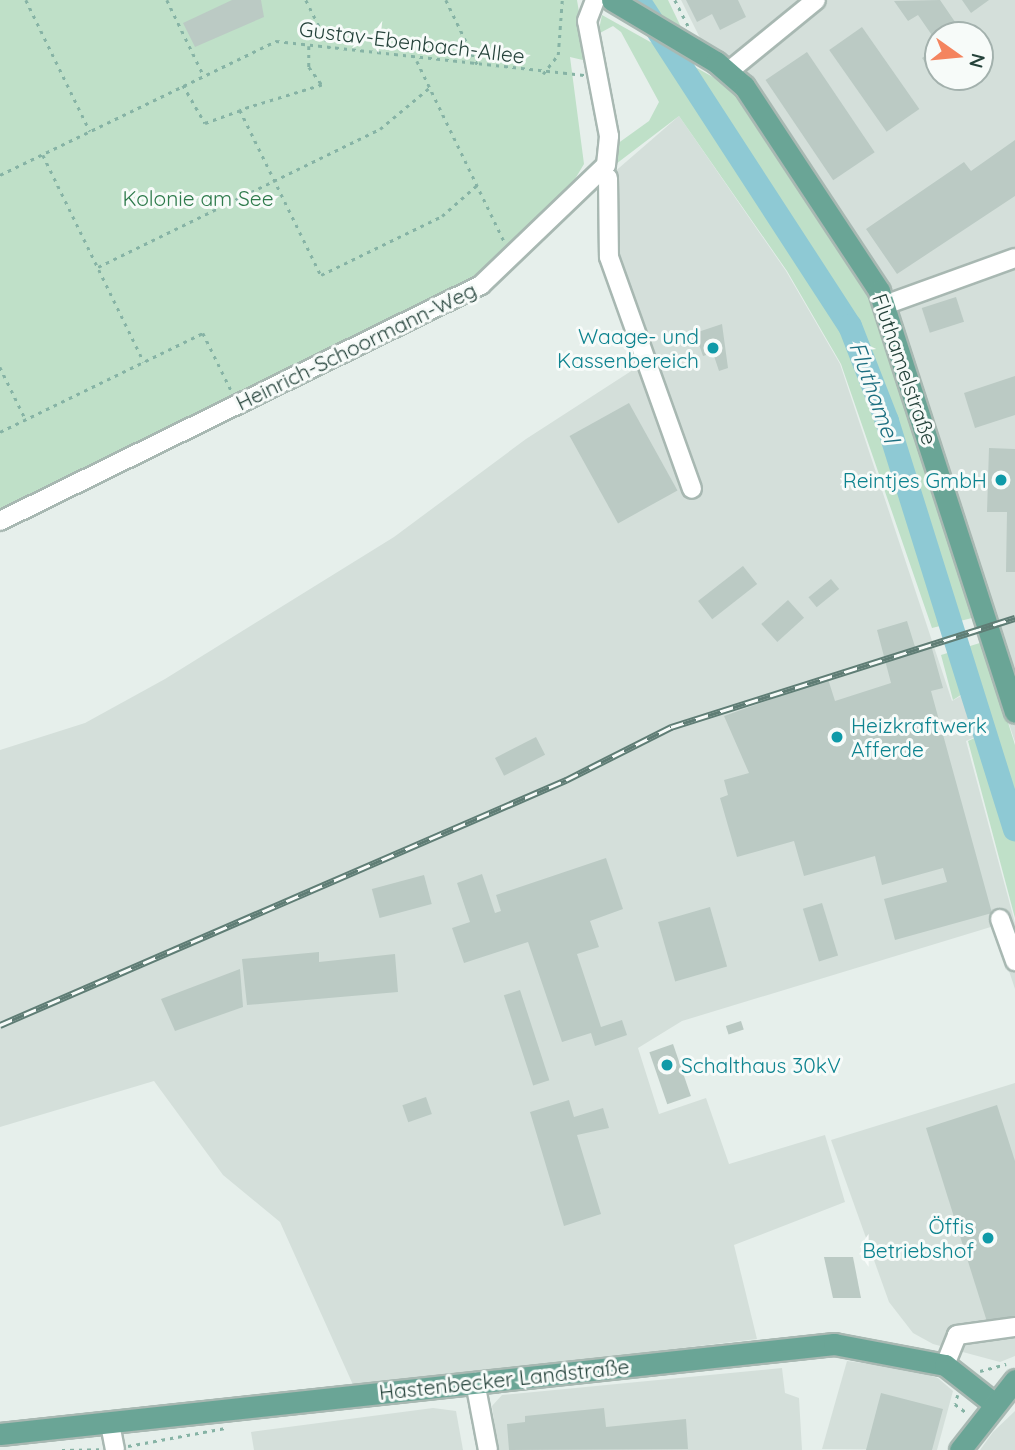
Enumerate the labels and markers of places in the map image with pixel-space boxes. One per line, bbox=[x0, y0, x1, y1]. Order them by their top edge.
place label: Waage- und Kassenbereich bbox=[557, 323, 699, 373]
marker: Waage- und Kassenbereich bbox=[705, 340, 721, 356]
place label: Reintjes GmbH bbox=[843, 467, 987, 493]
marker: Reintjes GmbH bbox=[993, 472, 1009, 488]
place label: Heizkraftwerk Afferde bbox=[851, 712, 987, 762]
marker: Heizkraftwerk Afferde bbox=[829, 729, 845, 745]
place label: Schalthaus 30kV bbox=[681, 1052, 841, 1078]
marker: Schalthaus 30kV bbox=[659, 1057, 675, 1073]
place label: Öffis Betriebshof bbox=[862, 1213, 974, 1263]
marker: Öffis Betriebshof bbox=[980, 1230, 996, 1246]

